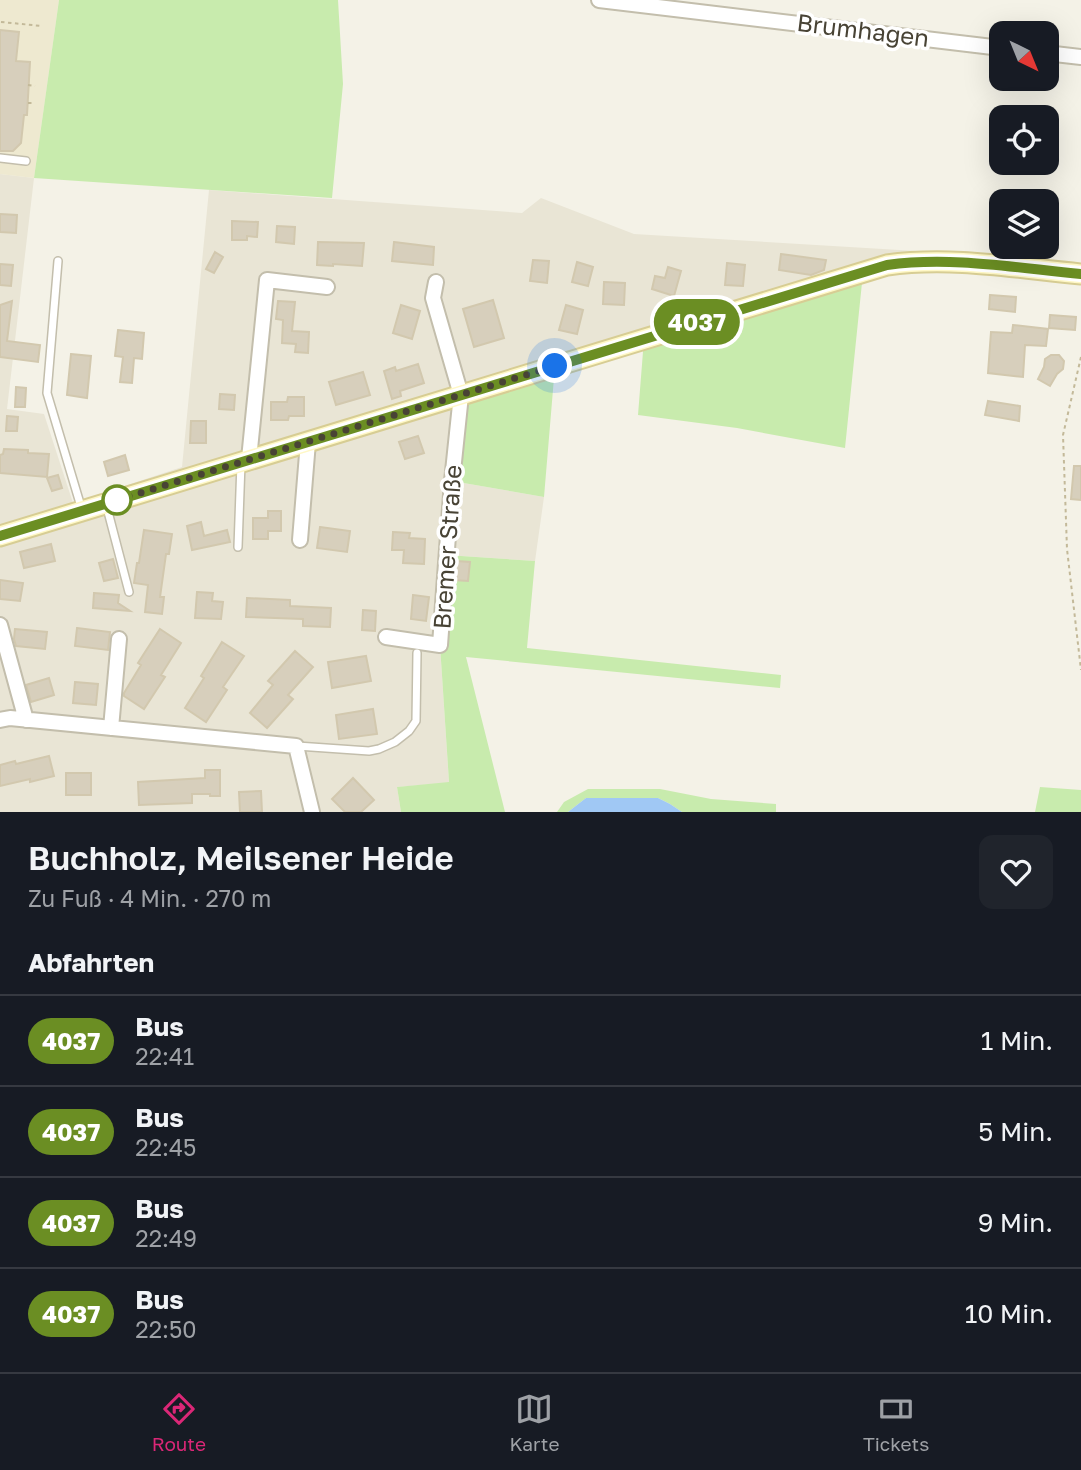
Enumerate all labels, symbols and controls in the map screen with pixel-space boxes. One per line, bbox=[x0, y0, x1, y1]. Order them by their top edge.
street label: Brumhagen bbox=[795, 7, 931, 52]
north arrow bbox=[989, 21, 1059, 91]
map controls bbox=[989, 21, 1059, 259]
button: locate bbox=[989, 105, 1059, 175]
button: layers bbox=[989, 189, 1059, 259]
line badge: 4037 bbox=[648, 299, 746, 345]
text: 4037 bbox=[668, 307, 726, 336]
your location bbox=[537, 348, 572, 383]
street label: Bremer Straße bbox=[426, 464, 467, 630]
unlabelled marker bbox=[102, 485, 132, 515]
button: heart bbox=[979, 835, 1053, 909]
text: Buchholz, Meilsener Heide bbox=[28, 838, 454, 877]
text: Zu Fuß · 4 Min. · 270 m bbox=[28, 884, 271, 912]
text: Abfahrten bbox=[28, 947, 154, 978]
text: Bus bbox=[135, 1011, 184, 1042]
text: 1 Min. bbox=[981, 1025, 1053, 1056]
text: 4037 bbox=[42, 1026, 100, 1055]
text: 22:41 bbox=[135, 1042, 194, 1070]
text: Bus bbox=[135, 1102, 184, 1133]
text: 5 Min. bbox=[978, 1116, 1053, 1147]
text: 4037 bbox=[42, 1117, 100, 1146]
text: 22:45 bbox=[135, 1133, 196, 1161]
text: Bus bbox=[135, 1193, 184, 1224]
text: 9 Min. bbox=[978, 1207, 1053, 1238]
text: 4037 bbox=[42, 1208, 100, 1237]
text: 22:49 bbox=[135, 1224, 197, 1252]
text: Bus bbox=[135, 1284, 184, 1315]
text: 10 Min. bbox=[965, 1298, 1053, 1329]
text: 4037 bbox=[42, 1299, 100, 1328]
text: 22:50 bbox=[135, 1315, 197, 1343]
tab: Route bbox=[152, 1390, 206, 1455]
tab: Karte bbox=[509, 1390, 560, 1455]
tab: Tickets bbox=[863, 1390, 929, 1455]

